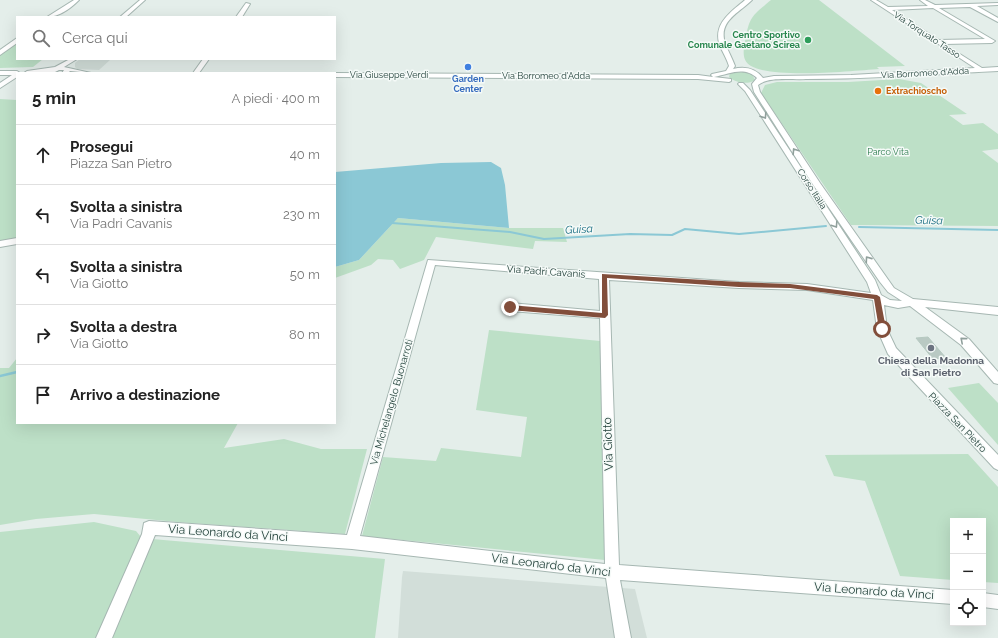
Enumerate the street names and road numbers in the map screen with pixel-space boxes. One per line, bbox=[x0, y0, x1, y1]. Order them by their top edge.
street label: Via Torquato Tasso bbox=[892, 10, 962, 60]
street label: Via Borromeo d'Adda bbox=[881, 66, 969, 80]
street label: Via Giuseppe Verdi bbox=[350, 70, 428, 80]
street label: Via Borromeo d'Adda bbox=[502, 71, 590, 81]
street label: Corso Italia bbox=[795, 167, 829, 211]
street label: Via Padri Cavanis bbox=[506, 263, 586, 280]
street label: Via Michelangelo Buonarroti bbox=[368, 338, 415, 466]
street label: Piazza San Pietro bbox=[926, 390, 989, 454]
street label: Via Giotto bbox=[600, 417, 616, 471]
street label: Via Leonardo da Vinci bbox=[168, 522, 288, 544]
street label: Via Leonardo da Vinci bbox=[490, 551, 612, 579]
street label: Via Leonardo da Vinci bbox=[814, 580, 934, 602]

